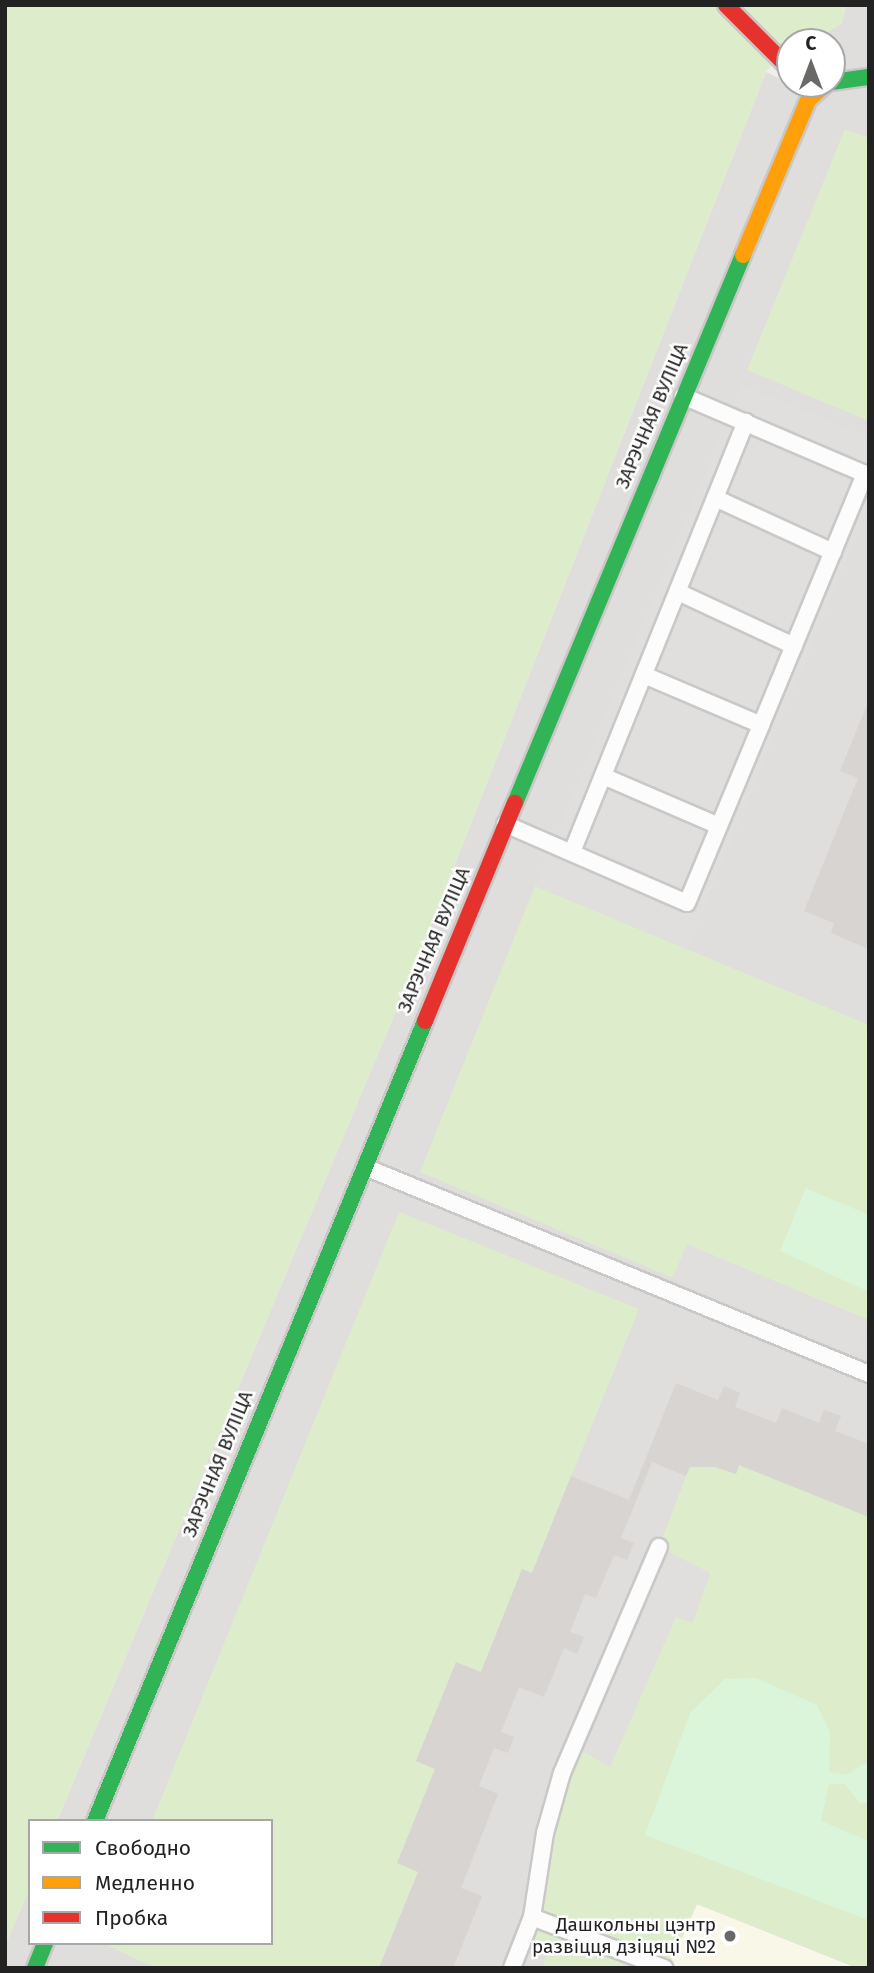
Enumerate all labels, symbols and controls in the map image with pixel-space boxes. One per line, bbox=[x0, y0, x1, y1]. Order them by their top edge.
north arrow bbox=[776, 28, 846, 98]
text: С bbox=[806, 32, 816, 55]
street label: ЗАРЭЧНАЯ ВУЛІЦА bbox=[611, 340, 693, 492]
street label: ЗАРЭЧНАЯ ВУЛІЦА bbox=[393, 864, 475, 1016]
street label: ЗАРЭЧНАЯ ВУЛІЦА bbox=[178, 1388, 258, 1540]
legend bbox=[28, 1819, 273, 1945]
text: Свободно bbox=[95, 1835, 191, 1861]
text: Медленно bbox=[95, 1870, 195, 1896]
text: Пробка bbox=[95, 1905, 168, 1931]
place label: Дашкольны цэнтр развіцця дзіцяці №2 bbox=[532, 1914, 716, 1958]
marker: Дашкольны цэнтр развіцця дзіцяці №2 bbox=[722, 1928, 738, 1944]

